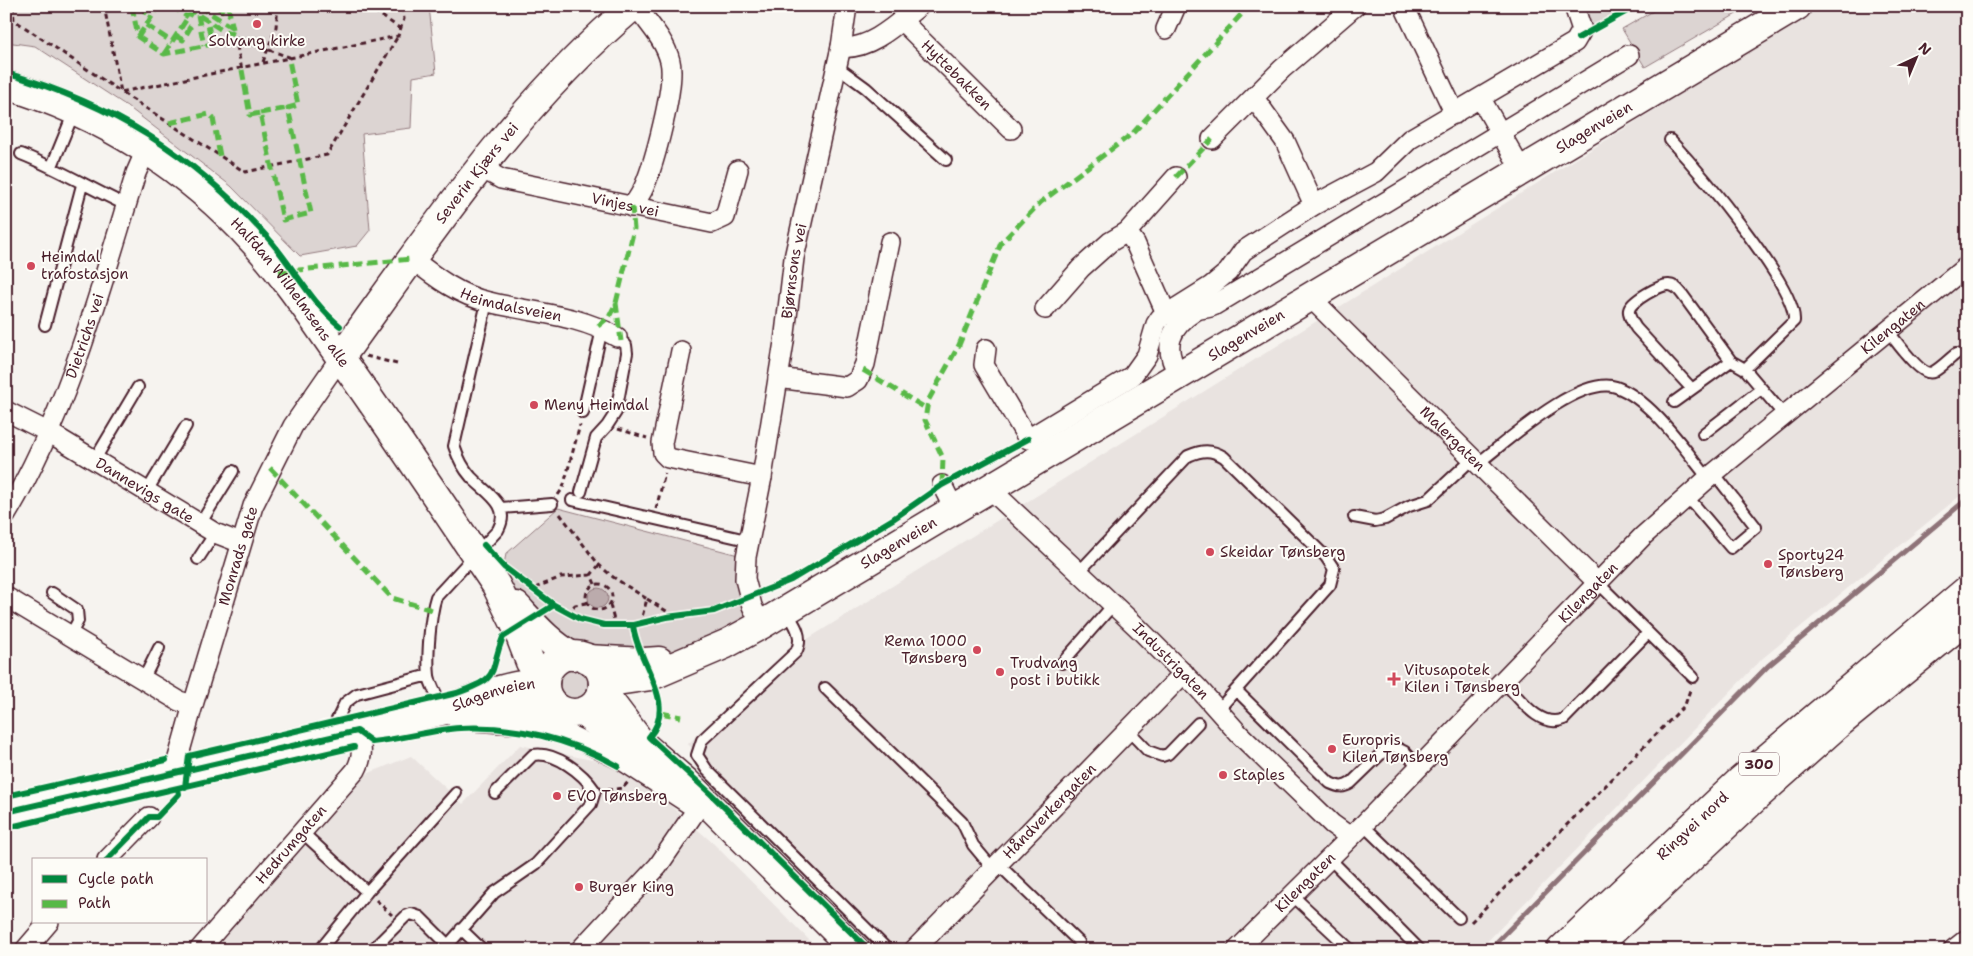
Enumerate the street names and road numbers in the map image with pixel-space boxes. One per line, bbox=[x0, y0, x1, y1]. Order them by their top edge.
street label: Hyttebakken bbox=[917, 35, 996, 114]
street label: Slagenveien bbox=[1552, 97, 1636, 158]
street label: Severin Kjærs vei bbox=[431, 118, 523, 228]
street label: Vinjes vei bbox=[590, 188, 661, 222]
street label: Halfdan Wilhelmsens alle bbox=[226, 213, 354, 371]
street label: Bjørnsons vei bbox=[777, 221, 811, 320]
street label: Heimdalsveien bbox=[457, 283, 564, 326]
street label: Dietrichs vei bbox=[61, 291, 109, 381]
street label: Kilengaten bbox=[1857, 294, 1929, 359]
street label: Slagenveien bbox=[1204, 304, 1288, 366]
street label: Malergaten bbox=[1415, 402, 1490, 476]
street label: Dannevigs gate bbox=[92, 453, 198, 528]
street label: Monrads gate bbox=[214, 504, 262, 608]
street label: Slagenveien bbox=[856, 512, 941, 574]
street label: Kilengaten bbox=[1554, 558, 1622, 627]
street label: Industrigaten bbox=[1128, 618, 1214, 704]
street label: Slagenveien bbox=[449, 673, 536, 716]
road number: 300 bbox=[1739, 752, 1779, 776]
street label: Håndverkergaten bbox=[998, 759, 1101, 863]
street label: Ringvei nord bbox=[1652, 787, 1733, 865]
street label: Hedrumgaten bbox=[251, 801, 331, 888]
street label: Kilengaten bbox=[1271, 848, 1340, 917]

